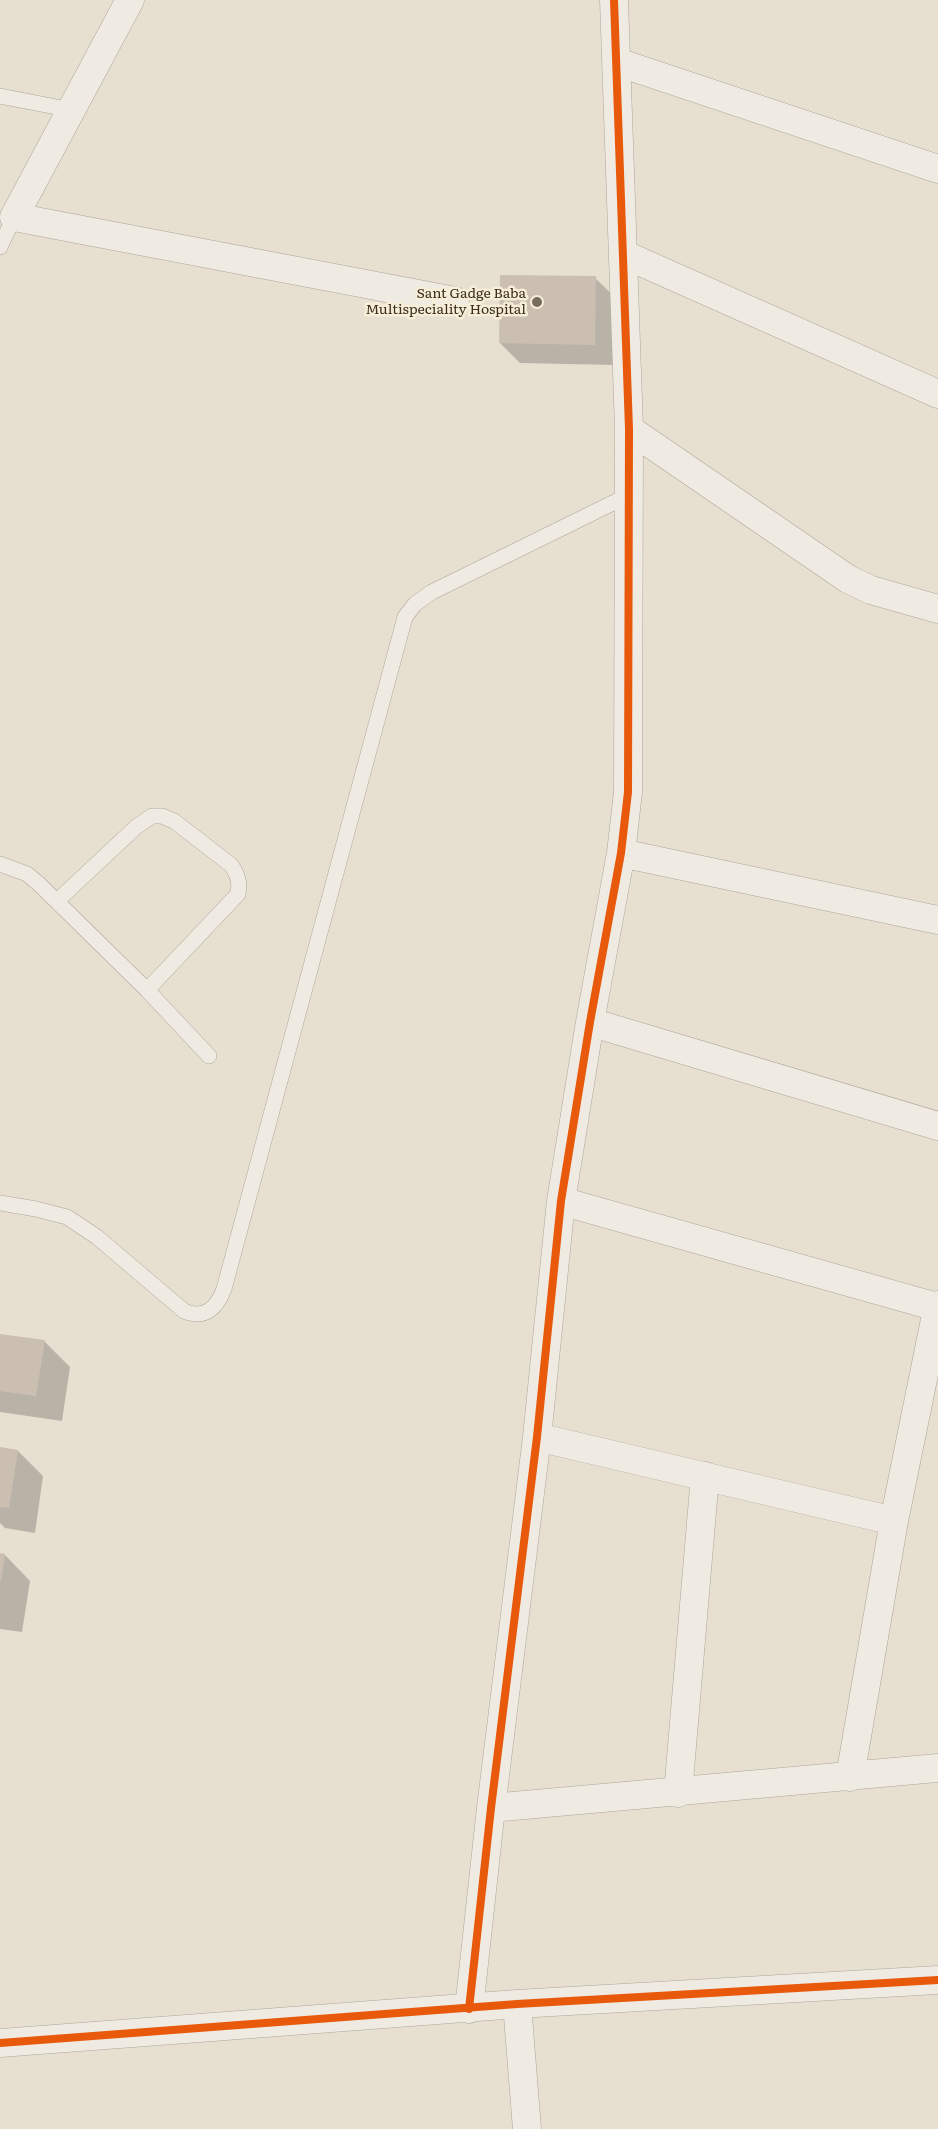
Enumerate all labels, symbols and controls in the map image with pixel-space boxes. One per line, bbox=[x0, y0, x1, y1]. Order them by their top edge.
place label: Sant Gadge Baba Multispeciality Hospital bbox=[366, 286, 526, 318]
marker: Sant Gadge Baba Multispeciality Hospital bbox=[530, 295, 544, 309]

